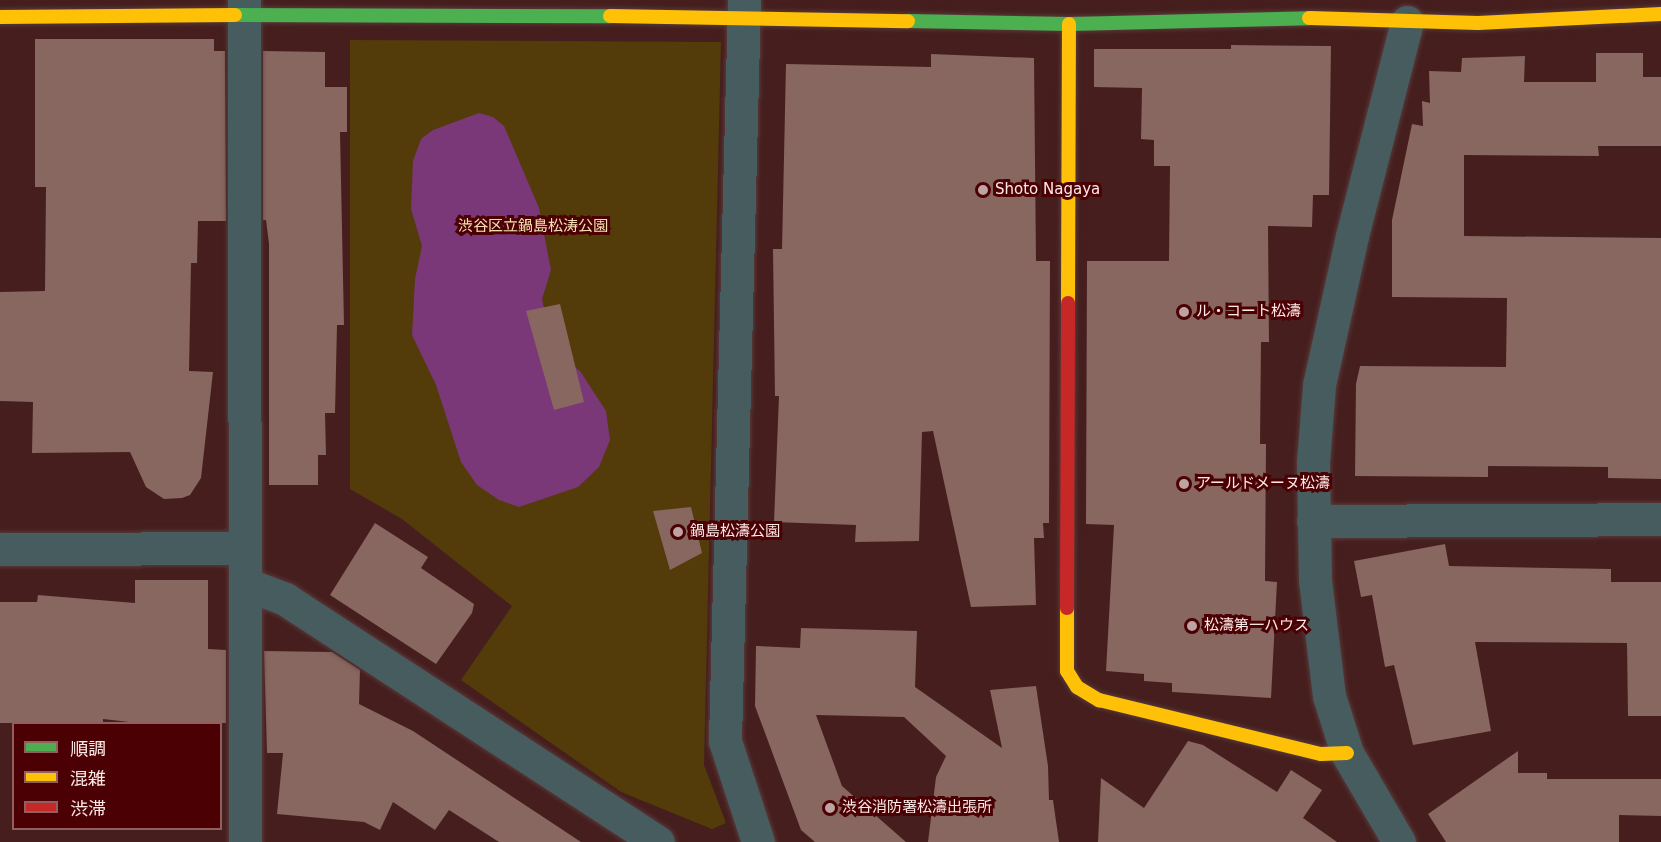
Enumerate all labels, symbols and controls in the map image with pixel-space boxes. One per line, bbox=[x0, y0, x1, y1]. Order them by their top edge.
place label: Shoto Nagaya bbox=[995, 181, 1100, 199]
marker: Shoto Nagaya bbox=[976, 183, 990, 197]
park label: 渋谷区立鍋島松涛公園 bbox=[458, 218, 608, 236]
place label: ル・コート松濤 bbox=[1196, 303, 1301, 321]
marker: ル・コート松濤 bbox=[1177, 305, 1191, 319]
place label: アールドメーヌ松濤 bbox=[1196, 475, 1330, 493]
marker: アールドメーヌ松濤 bbox=[1177, 477, 1191, 491]
place label: 鍋島松濤公園 bbox=[690, 523, 780, 541]
marker: 鍋島松濤公園 bbox=[671, 525, 685, 539]
place label: 松濤第一ハウス bbox=[1204, 617, 1309, 635]
marker: 松濤第一ハウス bbox=[1185, 619, 1199, 633]
legend bbox=[12, 722, 222, 830]
text: 順調 bbox=[70, 738, 106, 759]
text: 混雑 bbox=[70, 768, 106, 789]
text: 渋滞 bbox=[70, 798, 106, 819]
place label: 渋谷消防署松濤出張所 bbox=[842, 799, 992, 817]
marker: 渋谷消防署松濤出張所 bbox=[823, 801, 837, 815]

